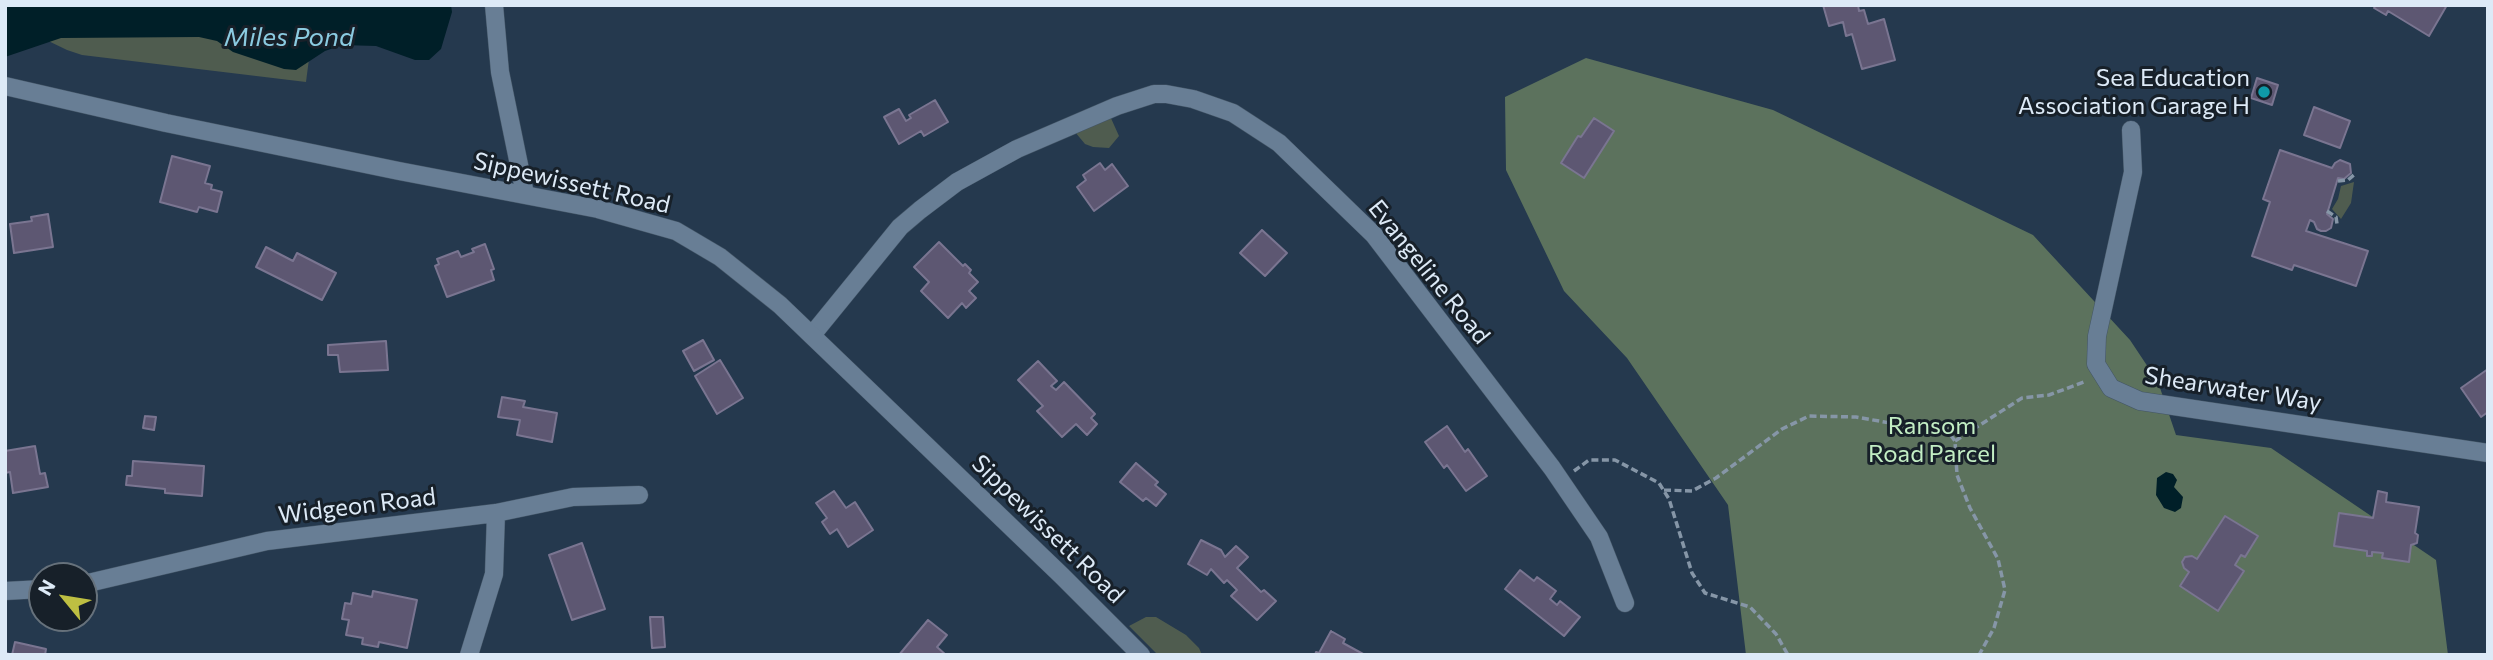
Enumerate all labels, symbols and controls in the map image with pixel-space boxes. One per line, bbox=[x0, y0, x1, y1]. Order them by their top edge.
water label: Miles Pond bbox=[224, 21, 354, 53]
place label: Sea Education Association Garage H bbox=[2018, 64, 2250, 120]
marker: Sea Education Association Garage H bbox=[2256, 84, 2272, 100]
street label: Sippewissett Road bbox=[471, 146, 673, 220]
street label: Evangeline Road bbox=[1362, 194, 1496, 350]
street label: Shearwater Way bbox=[2143, 361, 2323, 417]
park label: Ransom Road Parcel bbox=[1868, 412, 1996, 468]
street label: Sippewissett Road bbox=[966, 449, 1130, 609]
street label: Widgeon Road bbox=[277, 482, 437, 530]
north arrow bbox=[28, 562, 98, 632]
text: N bbox=[33, 575, 60, 599]

